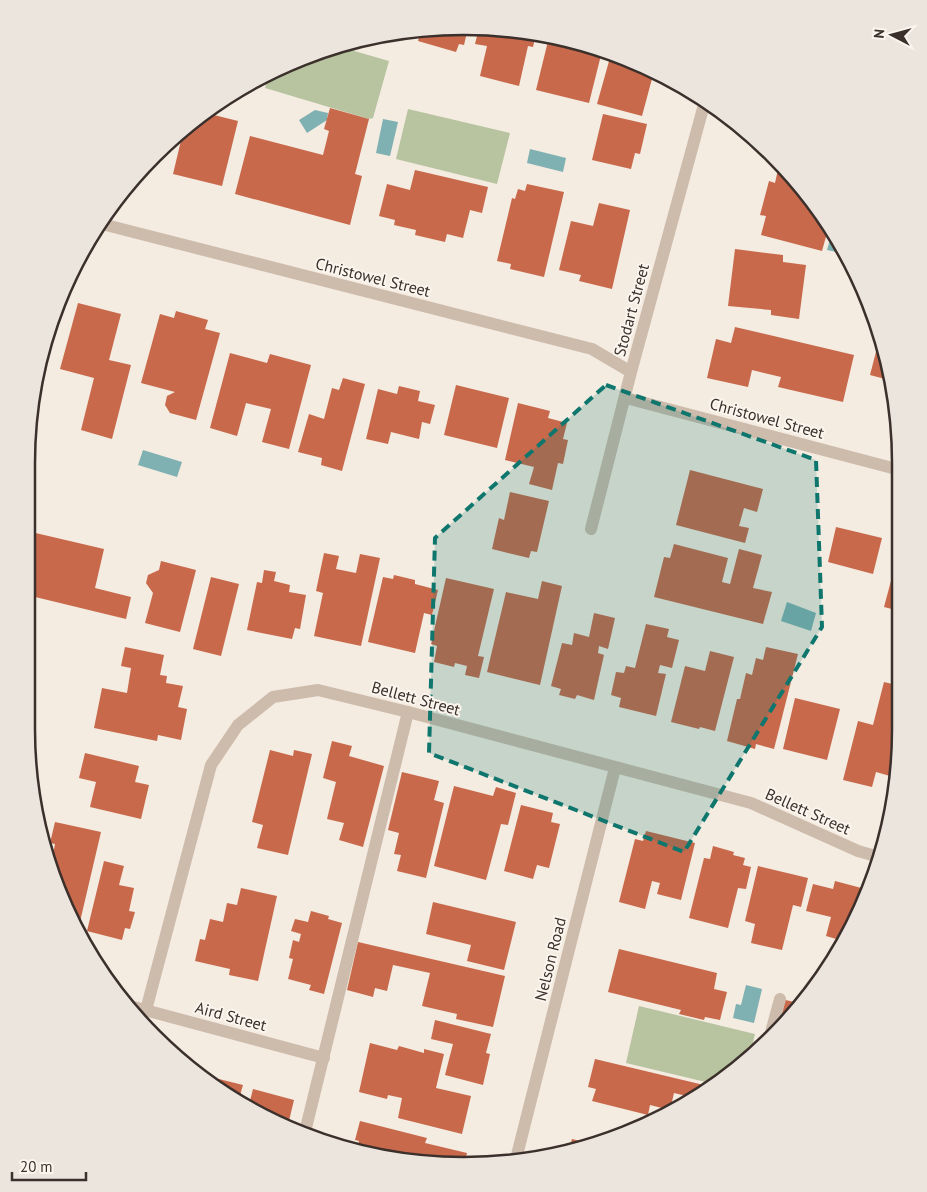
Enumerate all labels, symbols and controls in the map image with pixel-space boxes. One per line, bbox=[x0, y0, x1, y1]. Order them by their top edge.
north arrow bbox=[867, 10, 917, 60]
text: N bbox=[870, 28, 889, 39]
street label: Christowel Street bbox=[314, 253, 433, 301]
street label: Stodart Street bbox=[609, 261, 653, 359]
street label: Christowel Street bbox=[708, 393, 827, 443]
street label: Bellett Street bbox=[369, 677, 463, 720]
street label: Bellett Street bbox=[762, 783, 854, 839]
street label: Nelson Road bbox=[530, 915, 570, 1003]
street label: Aird Street bbox=[193, 997, 269, 1035]
scale bar bbox=[12, 1150, 86, 1182]
text: 20 m bbox=[20, 1157, 53, 1176]

